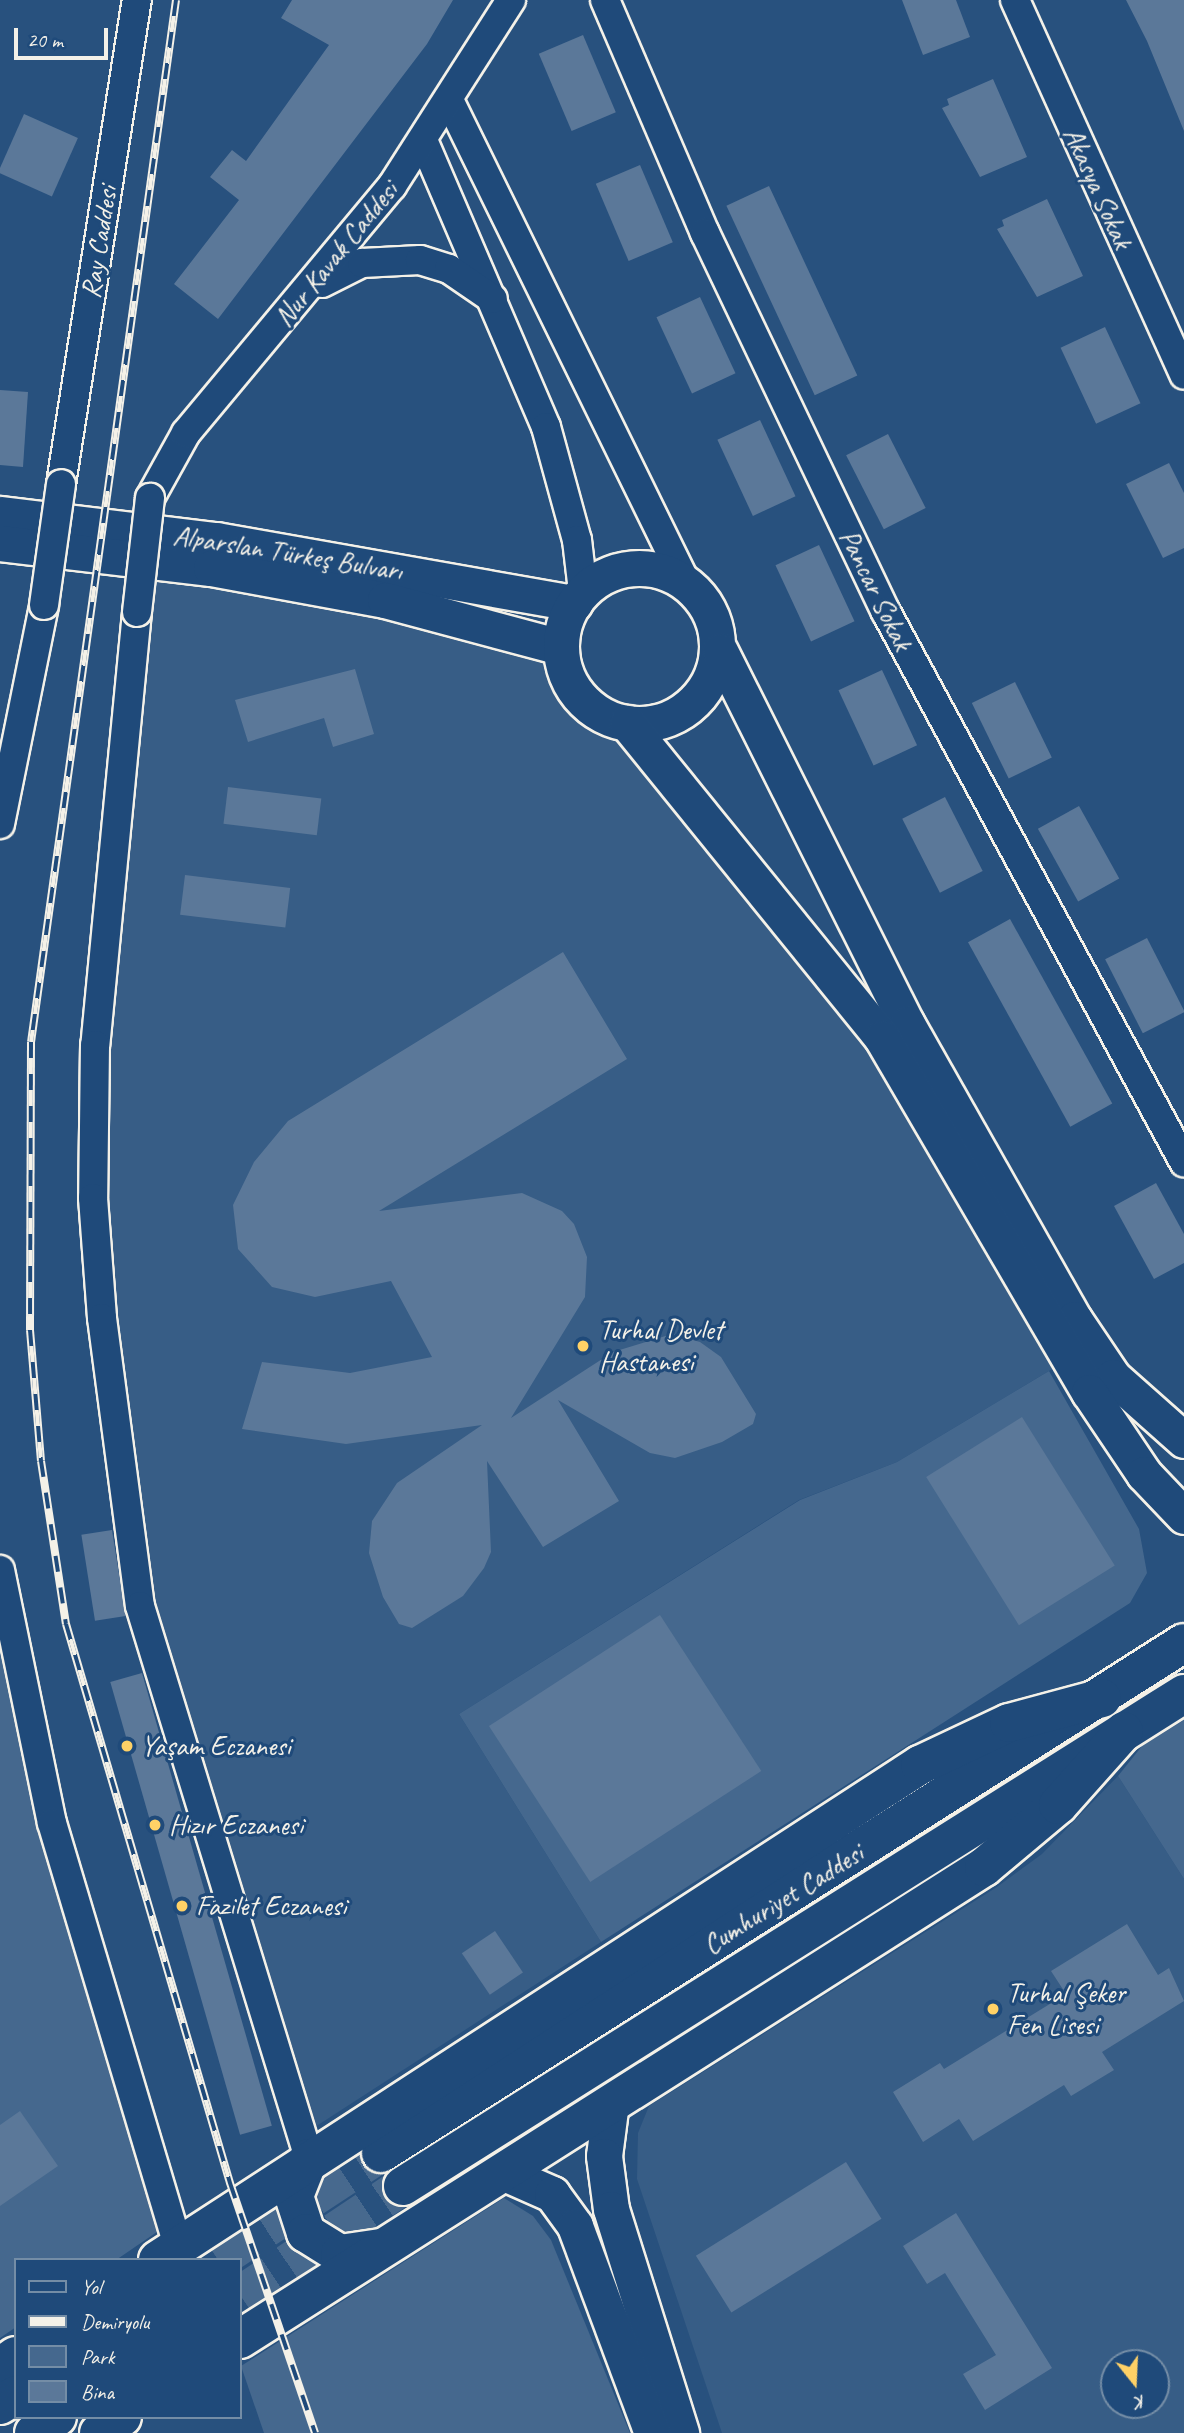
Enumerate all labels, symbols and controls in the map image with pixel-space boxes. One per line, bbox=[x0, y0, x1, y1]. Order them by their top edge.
scale bar bbox=[18, 14, 112, 58]
text: 20 m bbox=[27, 27, 63, 53]
street label: Akasya Sokak bbox=[1057, 122, 1139, 254]
street label: Nur Kavak Caddesi bbox=[267, 175, 405, 333]
street label: Ray Caddesi bbox=[73, 183, 125, 301]
street label: Alparslan Türkeş Bulvarı bbox=[171, 518, 405, 588]
street label: Pancar Sokak bbox=[833, 524, 919, 656]
place label: Turhal Devlet Hastanesi bbox=[599, 1313, 723, 1379]
marker: Turhal Devlet Hastanesi bbox=[573, 1336, 593, 1356]
place label: Yaşam Eczanesi bbox=[141, 1729, 292, 1763]
marker: Yaşam Eczanesi bbox=[119, 1738, 135, 1754]
place label: Hızır Eczanesi bbox=[169, 1808, 303, 1842]
marker: Hızır Eczanesi bbox=[147, 1817, 163, 1833]
street label: Cumhuriyet Caddesi bbox=[696, 1836, 870, 1962]
place label: Fazilet Eczanesi bbox=[196, 1889, 346, 1923]
marker: Fazilet Eczanesi bbox=[174, 1898, 190, 1914]
place label: Turhal Şeker Fen Lisesi bbox=[1007, 1976, 1125, 2042]
marker: Turhal Şeker Fen Lisesi bbox=[985, 2001, 1001, 2017]
legend bbox=[14, 2258, 242, 2419]
text: Yol bbox=[81, 2274, 101, 2300]
text: Demiryolu bbox=[81, 2309, 149, 2335]
text: Park bbox=[81, 2344, 114, 2370]
north arrow bbox=[1100, 2349, 1170, 2419]
text: Bina bbox=[81, 2379, 114, 2405]
text: K bbox=[1133, 2389, 1149, 2415]

